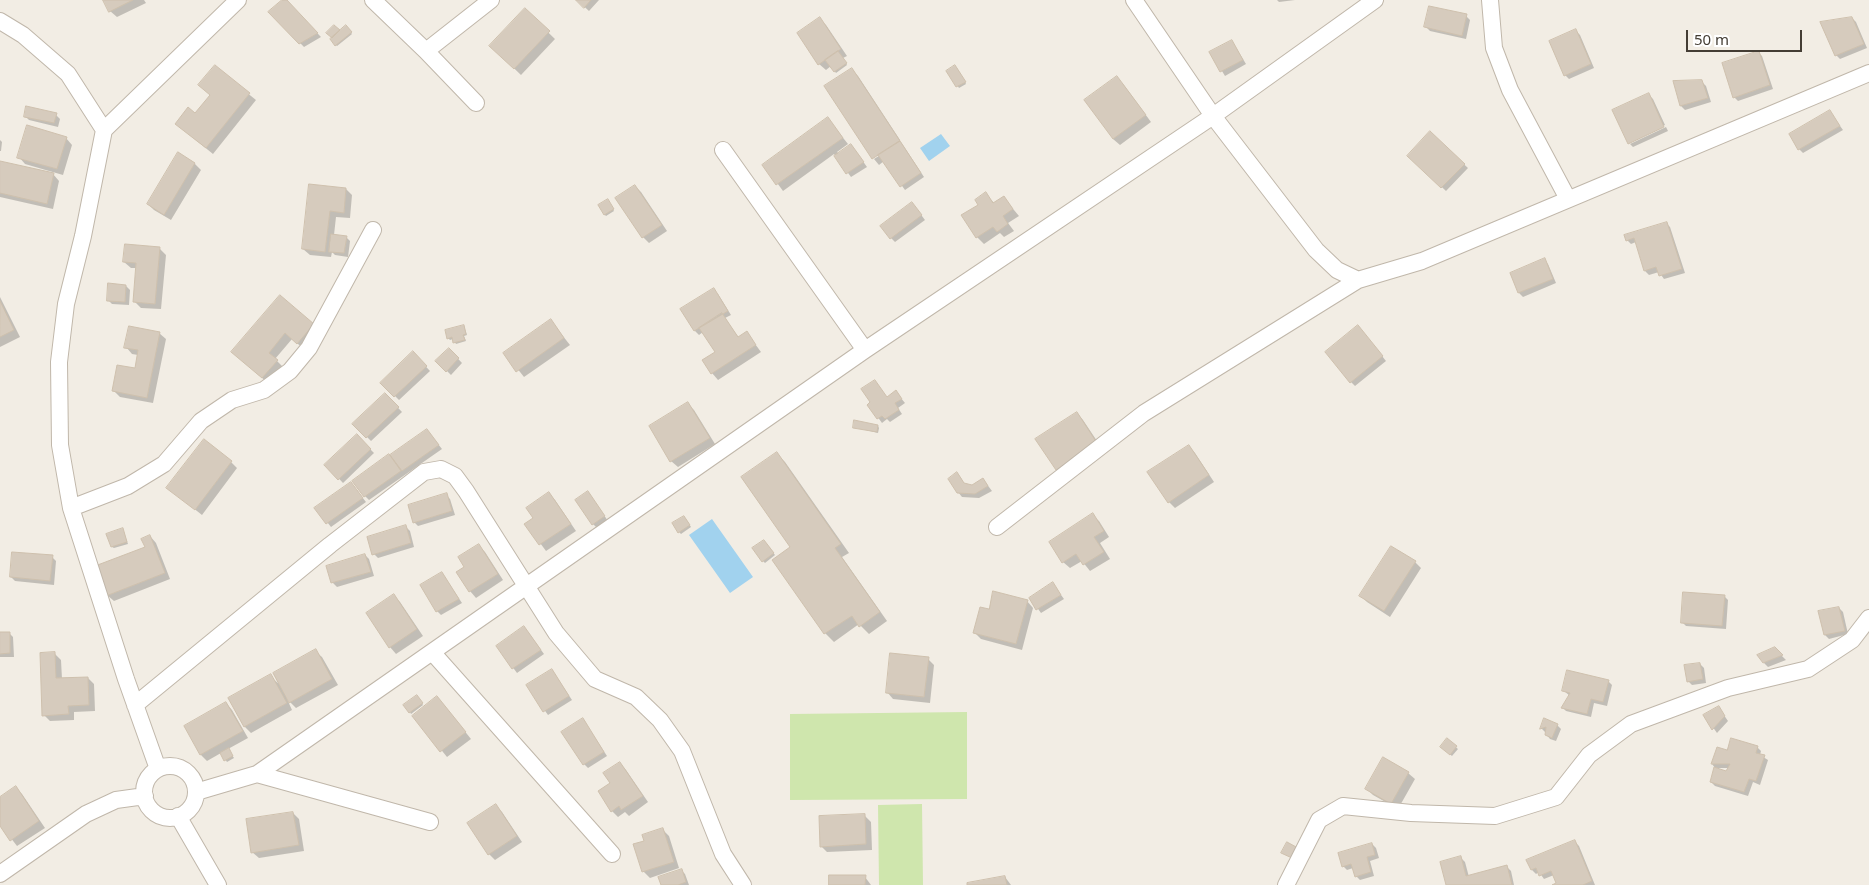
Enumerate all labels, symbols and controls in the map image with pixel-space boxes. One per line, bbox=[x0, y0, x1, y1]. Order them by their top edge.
scale bar bbox=[1689, 20, 1805, 52]
text: 50 m bbox=[1694, 29, 1729, 49]

